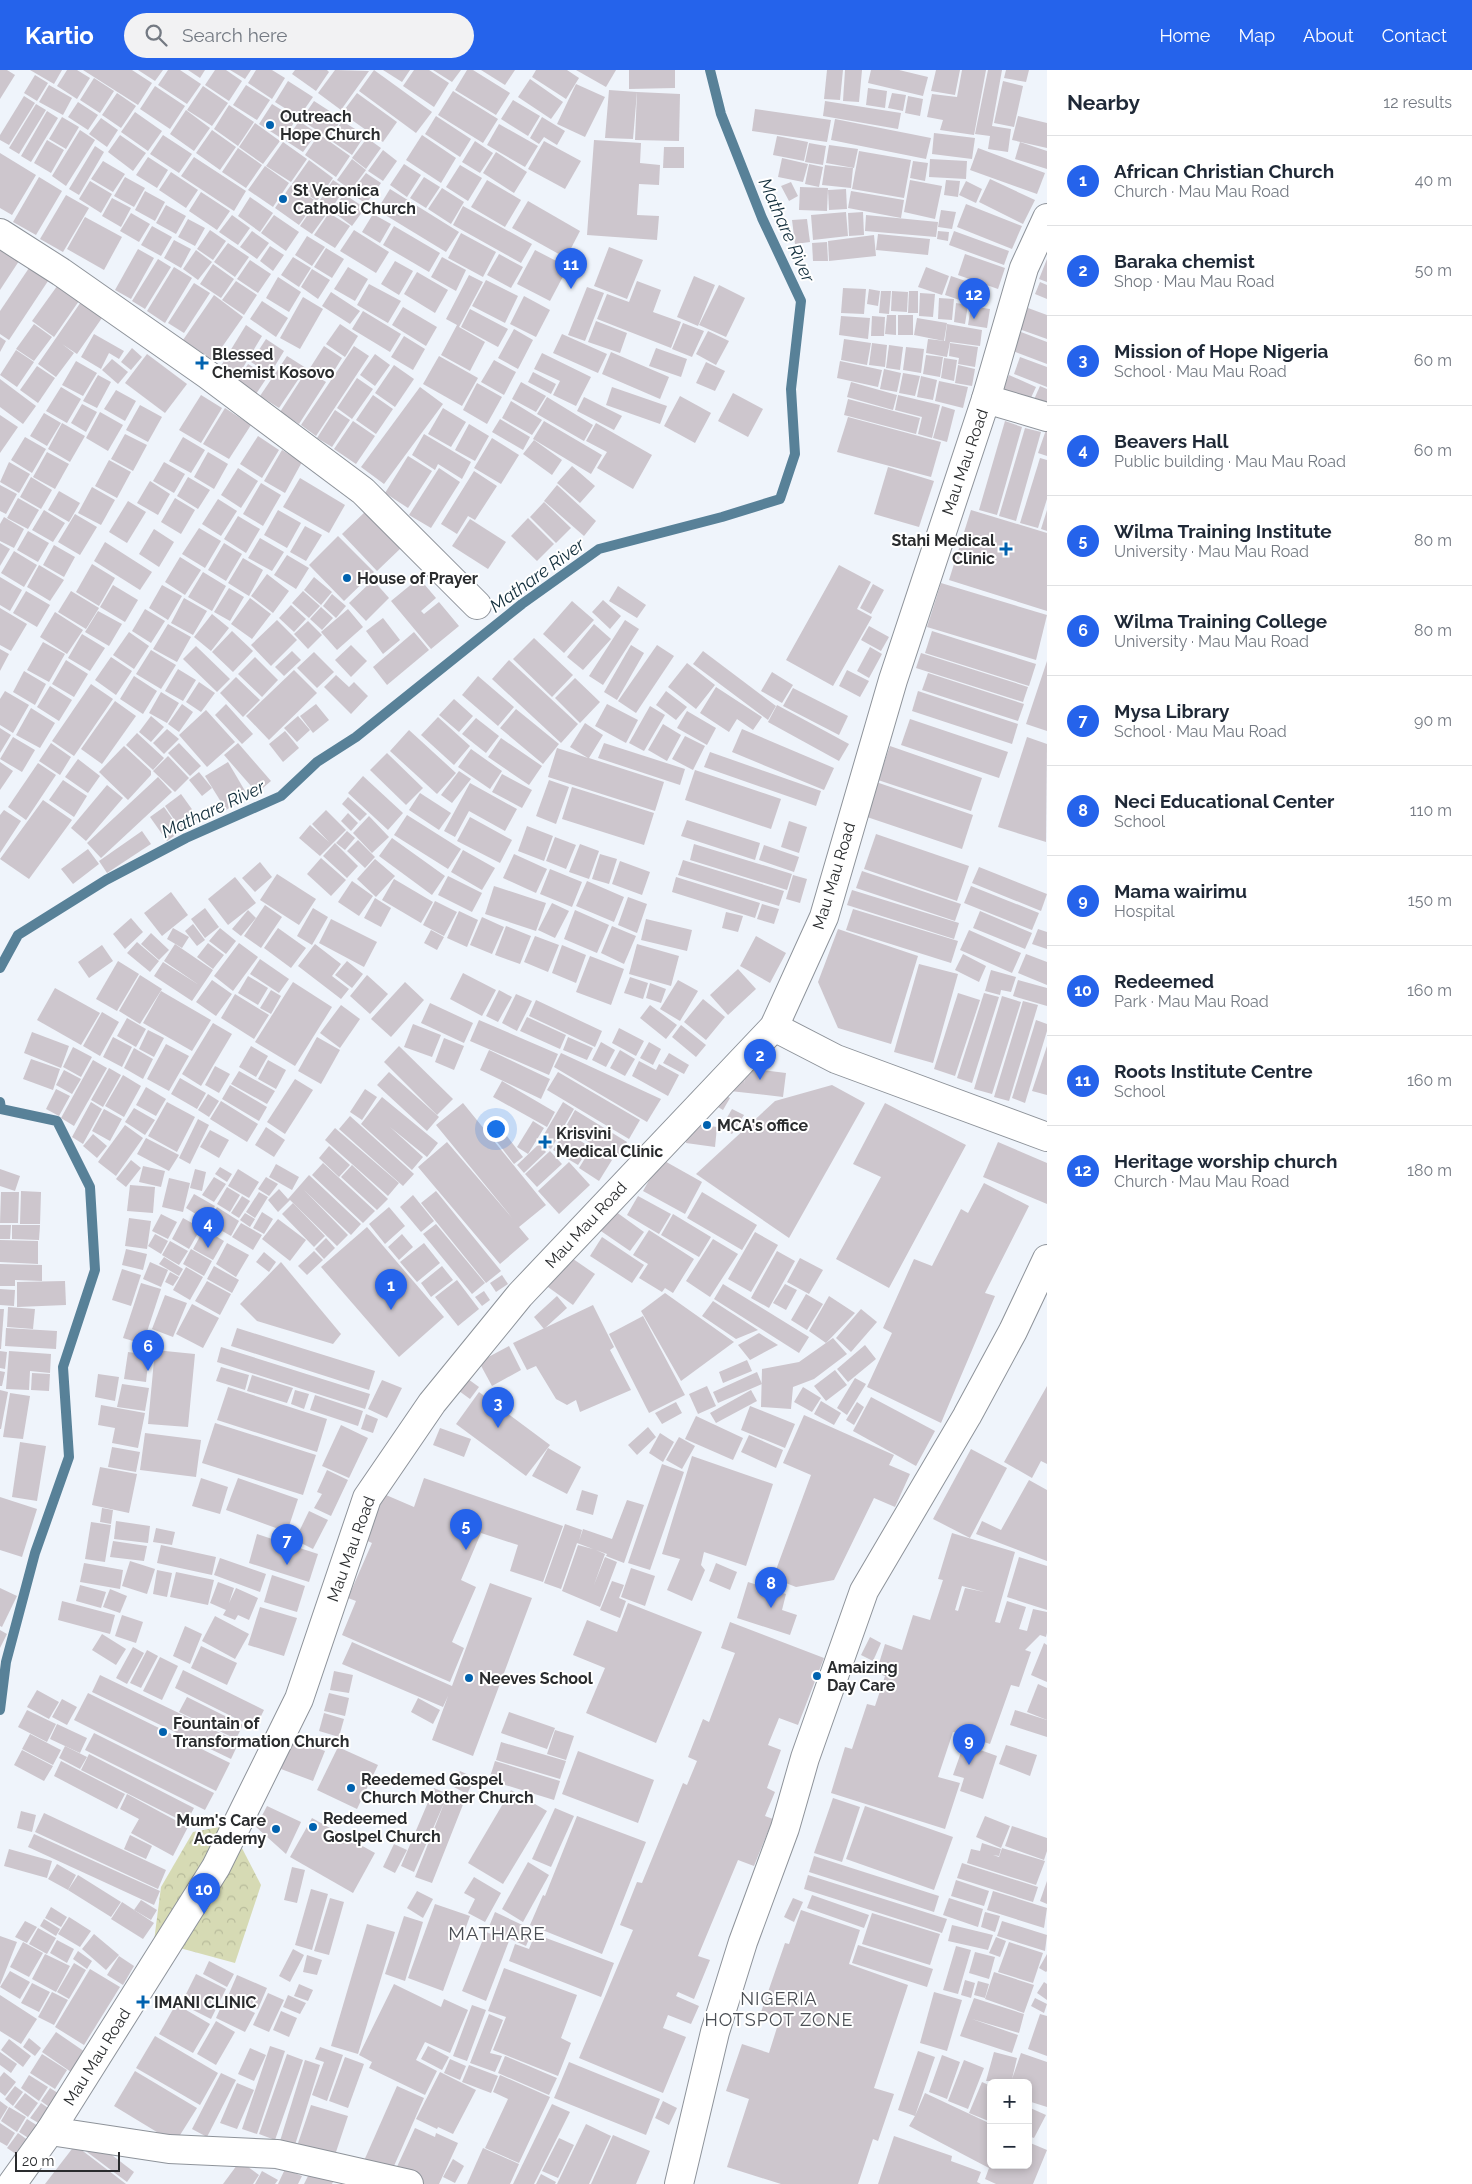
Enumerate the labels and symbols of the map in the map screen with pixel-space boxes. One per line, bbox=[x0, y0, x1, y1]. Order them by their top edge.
place label: Outreach Hope Church bbox=[280, 107, 380, 144]
marker: Outreach Hope Church bbox=[264, 119, 276, 131]
water label: Mathare River bbox=[755, 175, 820, 286]
place label: St Veronica Catholic Church bbox=[293, 181, 416, 218]
marker: St Veronica Catholic Church bbox=[277, 193, 289, 205]
pin: 11 bbox=[555, 248, 587, 289]
pin: 12 bbox=[958, 278, 990, 319]
place label: Blessed Chemist Kosovo bbox=[212, 345, 335, 382]
marker: Blessed Chemist Kosovo bbox=[196, 357, 208, 369]
street label: Mau Mau Road bbox=[938, 406, 992, 518]
place label: Stahi Medical Clinic bbox=[892, 531, 996, 568]
water label: Mathare River bbox=[486, 533, 589, 616]
marker: Stahi Medical Clinic bbox=[999, 542, 1013, 556]
place label: House of Prayer bbox=[357, 569, 478, 588]
marker: House of Prayer bbox=[341, 572, 353, 584]
water label: Mathare River bbox=[158, 776, 269, 842]
street label: Mau Mau Road bbox=[809, 820, 859, 932]
pin: 2 bbox=[744, 1039, 776, 1080]
your location bbox=[483, 1116, 509, 1142]
place label: MCA's office bbox=[717, 1116, 809, 1135]
marker: MCA's office bbox=[701, 1119, 713, 1131]
place label: Krisvini Medical Clinic bbox=[556, 1124, 663, 1161]
marker: Krisvini Medical Clinic bbox=[538, 1135, 552, 1149]
street label: Mau Mau Road bbox=[541, 1178, 631, 1272]
pin: 4 bbox=[192, 1207, 224, 1248]
pin: 1 bbox=[375, 1269, 407, 1310]
pin: 6 bbox=[132, 1330, 164, 1371]
pin: 3 bbox=[482, 1387, 514, 1428]
street label: Mau Mau Road bbox=[323, 1494, 379, 1604]
pin: 5 bbox=[450, 1509, 482, 1550]
pin: 7 bbox=[271, 1524, 303, 1565]
pin: 8 bbox=[755, 1567, 787, 1608]
place label: Amaizing Day Care bbox=[827, 1658, 898, 1695]
place label: Neeves School bbox=[479, 1669, 594, 1688]
marker: Amaizing Day Care bbox=[811, 1670, 823, 1682]
marker: Neeves School bbox=[463, 1672, 475, 1684]
place label: Fountain of Transformation Church bbox=[173, 1714, 349, 1751]
pin: 9 bbox=[953, 1724, 985, 1765]
marker: Fountain of Transformation Church bbox=[157, 1726, 169, 1738]
place label: Reedemed Gospel Church Mother Church bbox=[361, 1770, 534, 1807]
marker: Reedemed Gospel Church Mother Church bbox=[345, 1782, 357, 1794]
place label: Redeemed Goslpel Church bbox=[323, 1809, 441, 1846]
place label: Mum's Care Academy bbox=[176, 1811, 266, 1848]
marker: Redeemed Goslpel Church bbox=[307, 1821, 319, 1833]
marker: Mum's Care Academy bbox=[270, 1823, 282, 1835]
pin: 10 bbox=[188, 1873, 220, 1914]
district label: MATHARE bbox=[448, 1922, 546, 1944]
district label: NIGERIA HOTSPOT ZONE bbox=[705, 1988, 853, 2030]
place label: IMANI CLINIC bbox=[154, 1993, 256, 2012]
marker: IMANI CLINIC bbox=[136, 1995, 150, 2009]
street label: Mau Mau Road bbox=[60, 2005, 134, 2109]
scale bar bbox=[15, 2149, 120, 2172]

